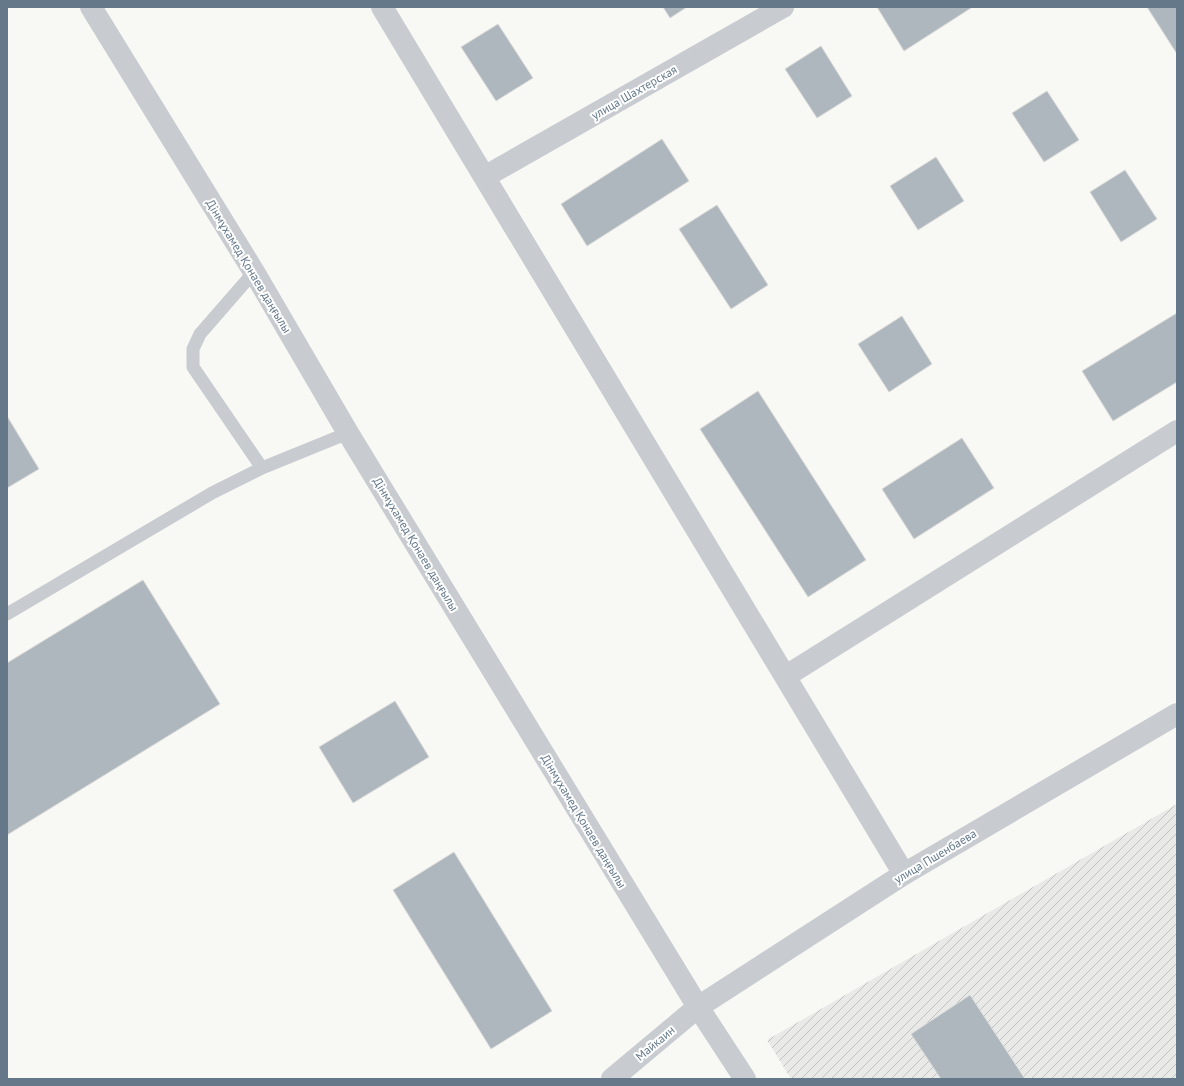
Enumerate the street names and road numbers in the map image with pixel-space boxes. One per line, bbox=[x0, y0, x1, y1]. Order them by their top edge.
street label: улица Шахтерская bbox=[589, 61, 679, 123]
street label: Дінмұхамед Қонаев даңғылы bbox=[203, 196, 295, 336]
street label: Дінмұхамед Қонаев даңғылы bbox=[370, 474, 462, 614]
street label: Дінмұхамед Қонаев даңғылы bbox=[538, 751, 630, 891]
street label: улица Пшенбаева bbox=[891, 825, 979, 887]
street label: Майкаин bbox=[632, 1022, 678, 1064]

